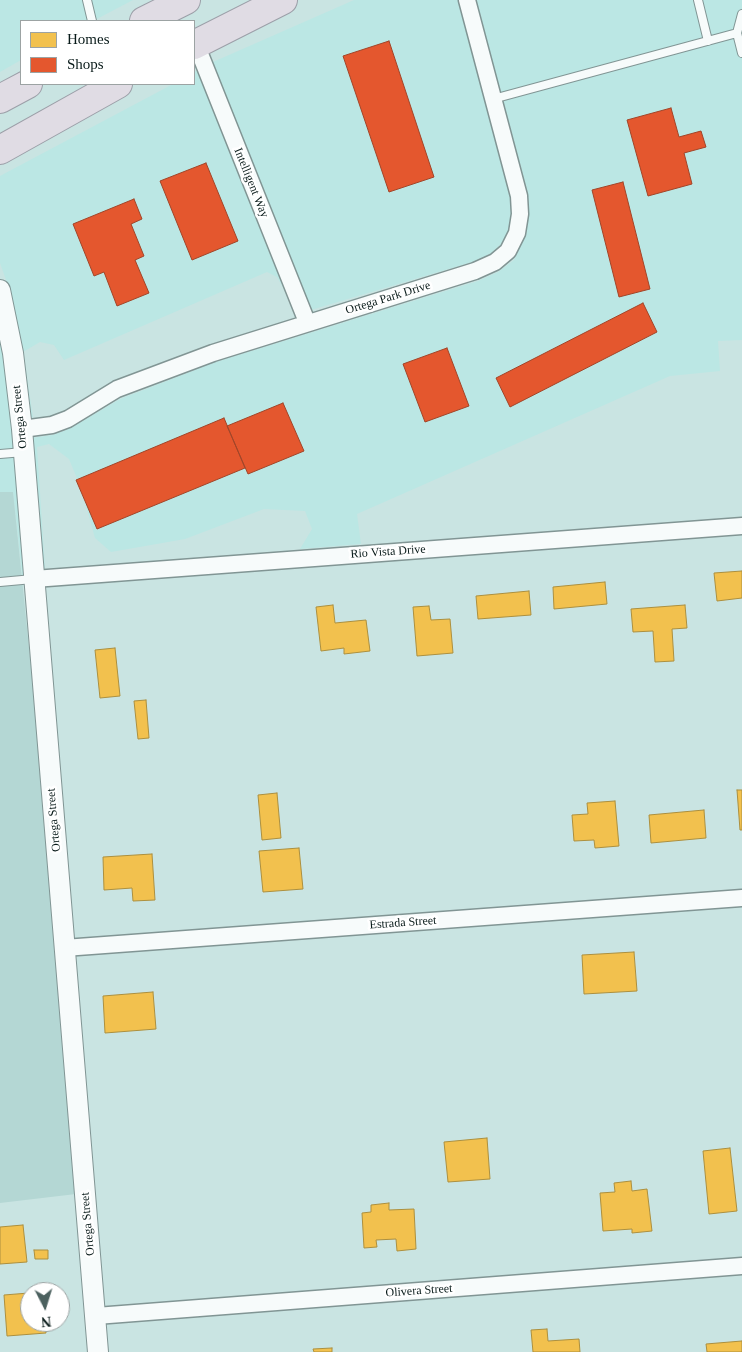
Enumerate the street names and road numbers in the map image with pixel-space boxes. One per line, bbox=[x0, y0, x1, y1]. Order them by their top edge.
street label: Intelligent Way bbox=[230, 146, 272, 220]
street label: Ortega Park Drive bbox=[344, 278, 432, 318]
street label: Ortega Street bbox=[10, 385, 30, 449]
street label: Rio Vista Drive bbox=[350, 542, 426, 562]
street label: Ortega Street bbox=[44, 788, 64, 852]
street label: Estrada Street bbox=[369, 913, 437, 933]
street label: Ortega Street bbox=[78, 1192, 98, 1256]
street label: Olivera Street bbox=[385, 1281, 453, 1301]

